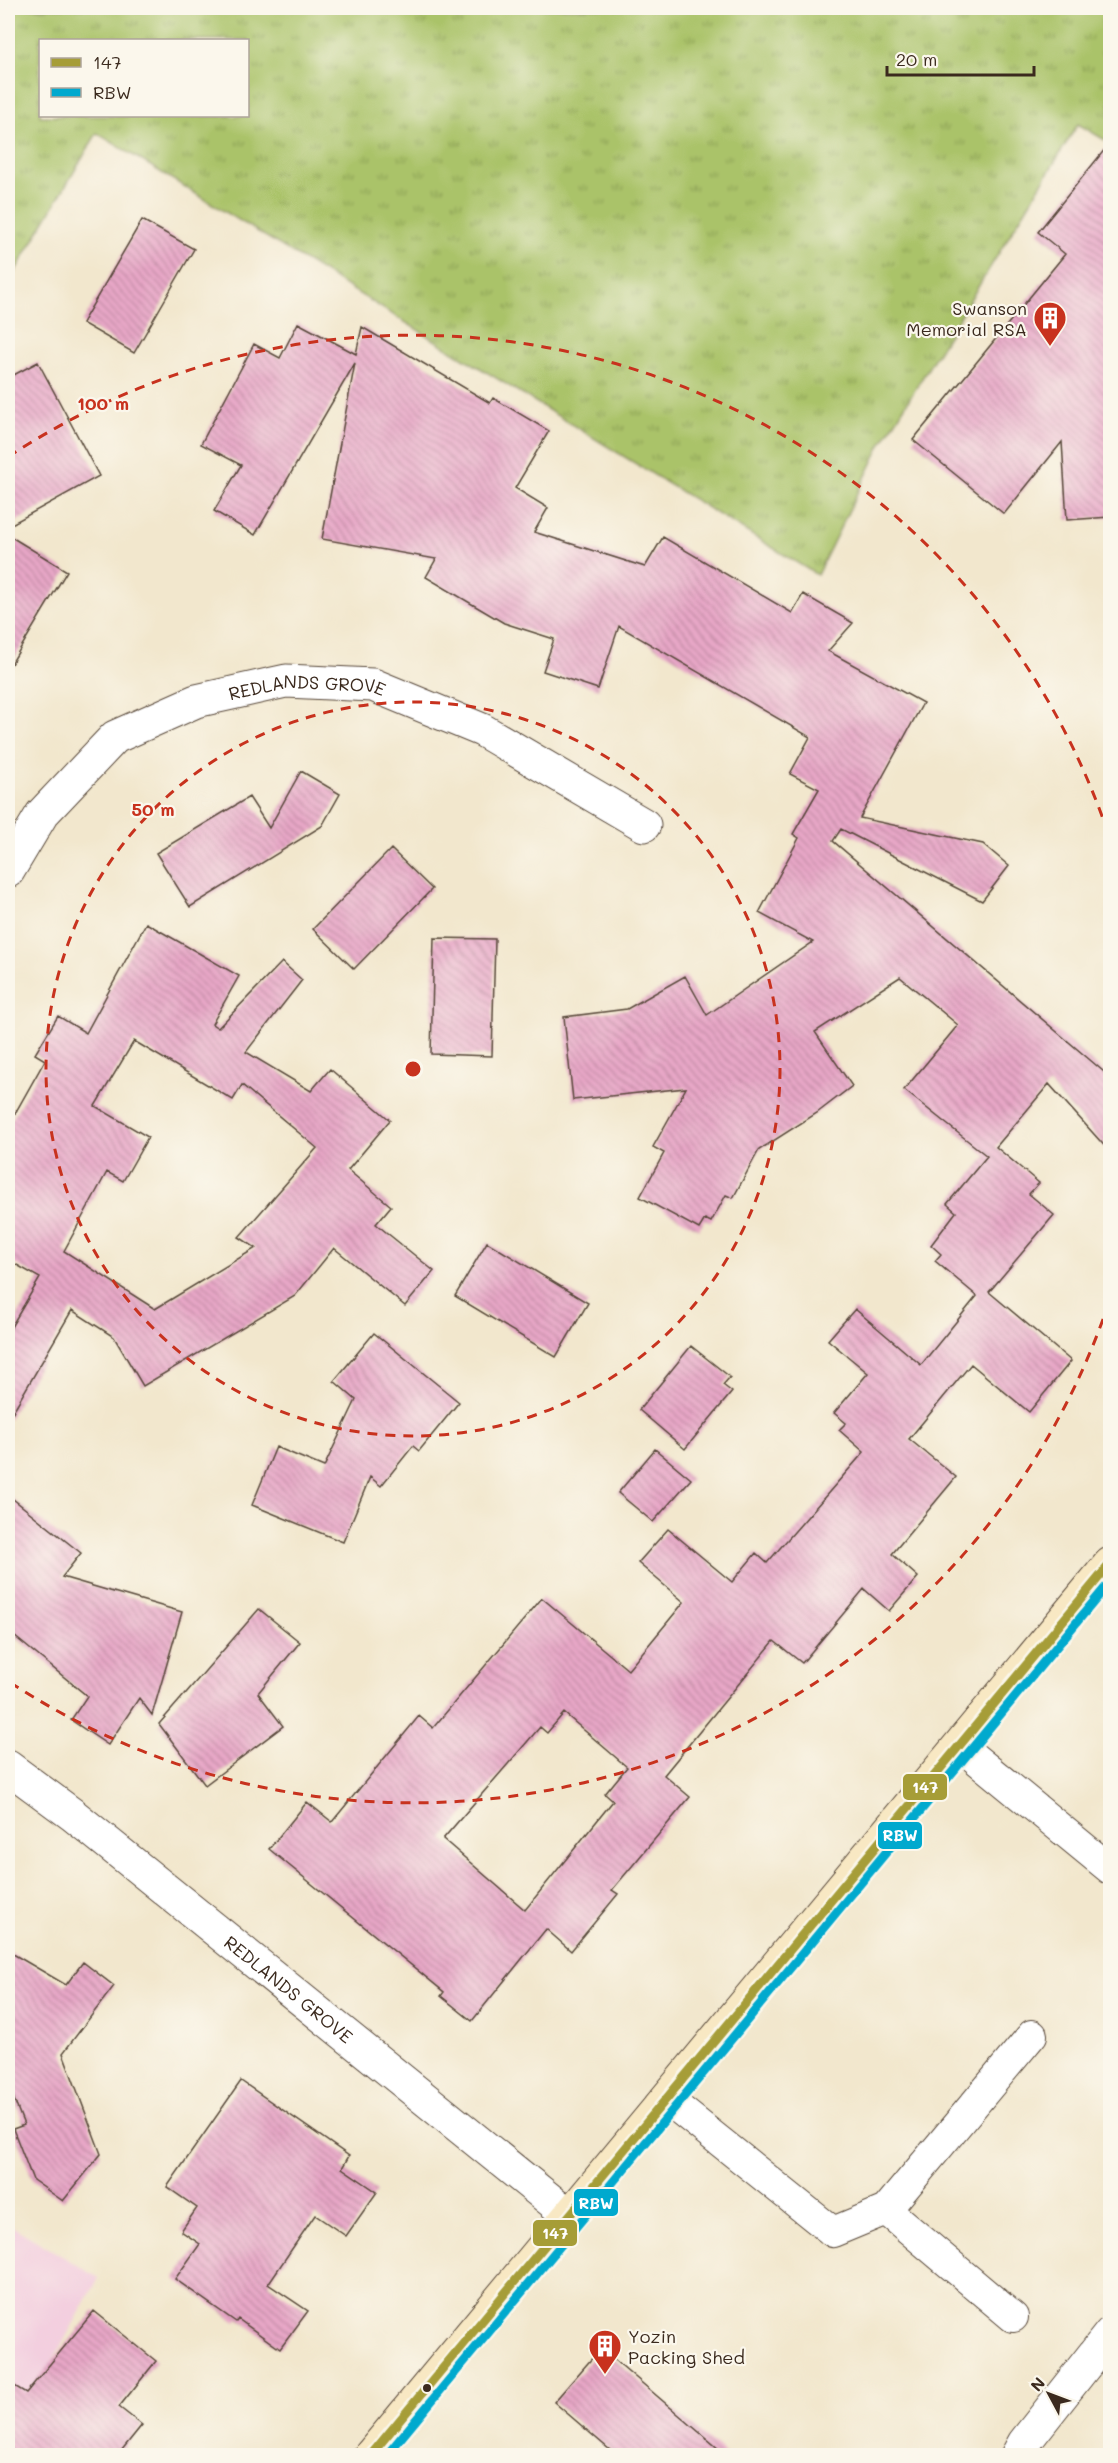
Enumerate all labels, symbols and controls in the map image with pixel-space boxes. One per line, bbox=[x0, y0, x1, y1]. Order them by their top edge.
legend bbox=[39, 39, 249, 117]
scale bar bbox=[887, 39, 1034, 77]
text: 20 m bbox=[896, 47, 937, 71]
text: 147 bbox=[93, 50, 122, 74]
text: RBW bbox=[93, 80, 132, 104]
place label: Swanson Memorial RSA bbox=[906, 296, 1027, 341]
building icon: Swanson Memorial RSA bbox=[1032, 300, 1068, 347]
text: 100 m bbox=[77, 391, 129, 415]
street label: REDLANDS GROVE bbox=[226, 669, 390, 705]
text: 50 m bbox=[132, 797, 174, 821]
centre of rings bbox=[403, 1059, 423, 1079]
line badge: 147 bbox=[902, 1773, 948, 1801]
text: 147 bbox=[912, 1776, 938, 1797]
line badge: RBW bbox=[877, 1821, 923, 1850]
text: RBW bbox=[882, 1824, 918, 1845]
street label: REDLANDS GROVE bbox=[219, 1930, 358, 2048]
line badge: RBW bbox=[573, 2188, 619, 2217]
text: RBW bbox=[578, 2192, 614, 2213]
line badge: 147 bbox=[532, 2219, 578, 2247]
text: 147 bbox=[542, 2222, 568, 2243]
place label: Yozin Packing Shed bbox=[628, 2324, 745, 2369]
building icon: Yozin Packing Shed bbox=[587, 2328, 623, 2375]
north arrow bbox=[1019, 2364, 1079, 2424]
text: N bbox=[1025, 2372, 1049, 2395]
unlabelled marker bbox=[421, 2382, 433, 2394]

